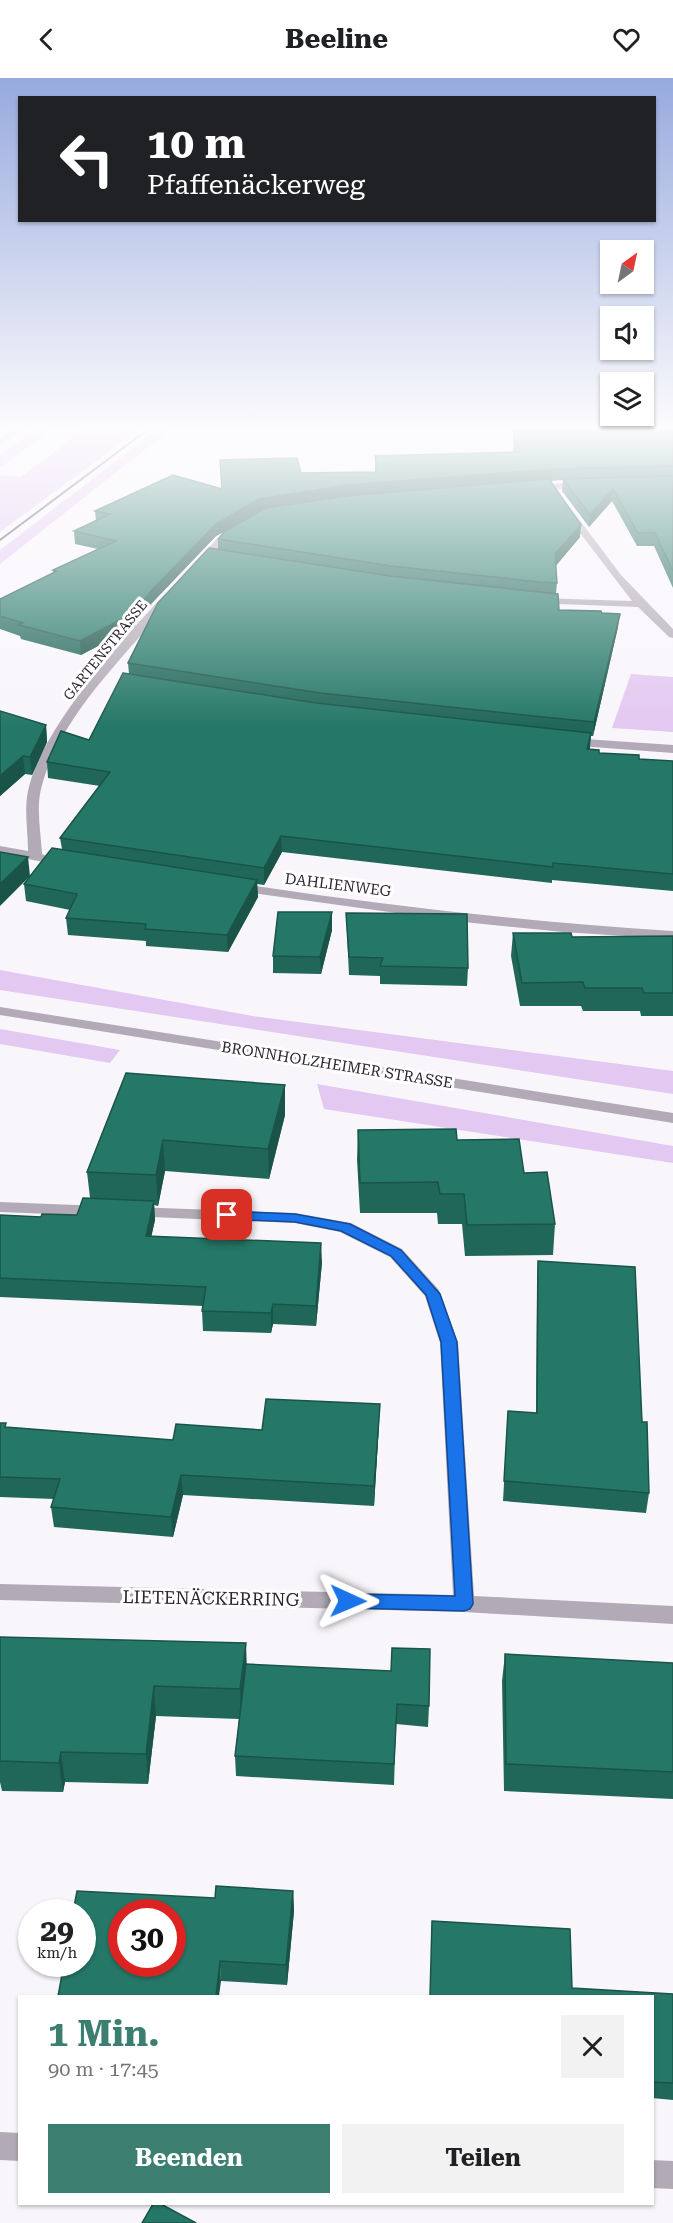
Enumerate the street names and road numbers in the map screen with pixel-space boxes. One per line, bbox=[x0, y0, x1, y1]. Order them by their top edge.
street label: GARTENSTRASSE bbox=[60, 597, 150, 703]
street label: DAHLIENWEG bbox=[284, 870, 393, 901]
street label: BRONNHOLZHEIMER STRASSE bbox=[220, 1038, 454, 1092]
street label: LIETENÄCKERRING bbox=[122, 1586, 300, 1610]

